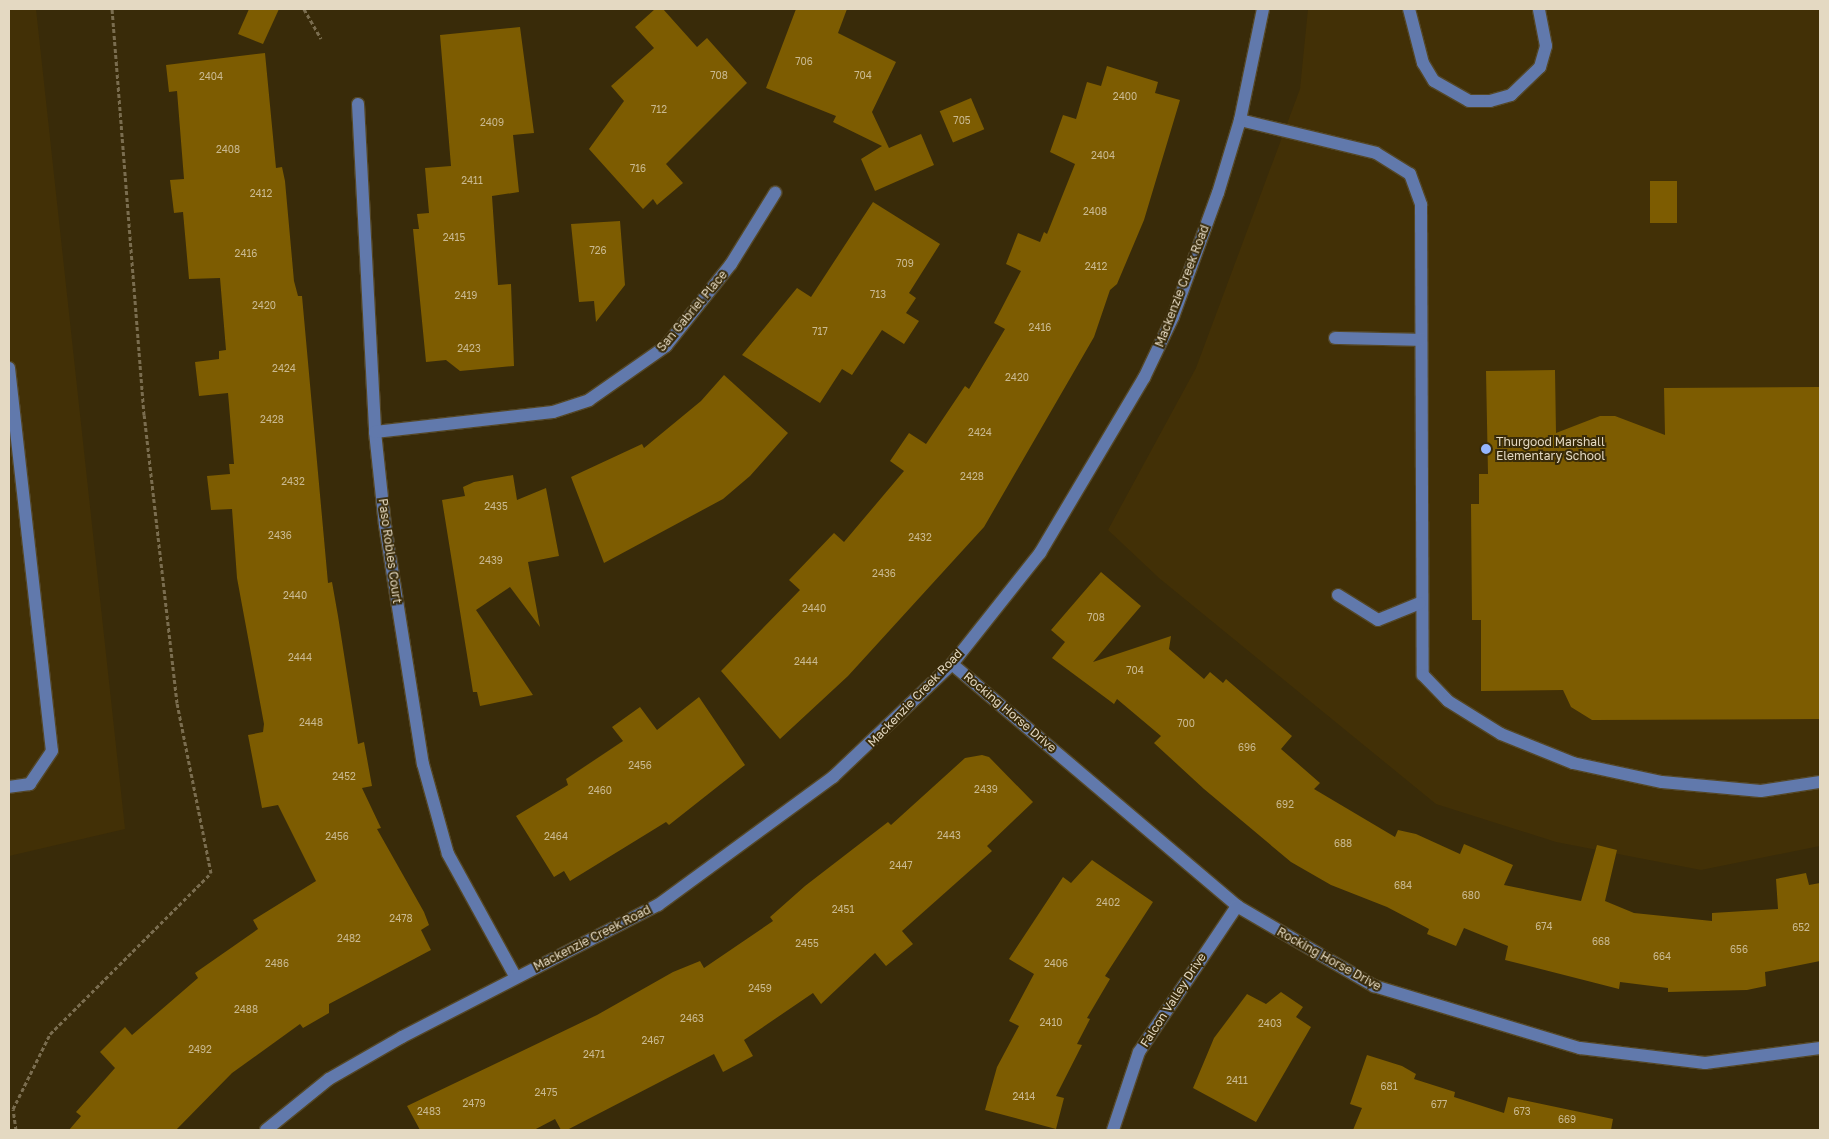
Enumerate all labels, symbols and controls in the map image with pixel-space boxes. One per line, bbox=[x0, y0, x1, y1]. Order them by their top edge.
house number: 706 bbox=[795, 56, 813, 68]
house number: 708 bbox=[710, 70, 728, 82]
house number: 704 bbox=[854, 70, 872, 82]
house number: 2404 bbox=[199, 71, 223, 83]
house number: 2400 bbox=[1113, 91, 1137, 103]
house number: 712 bbox=[651, 104, 667, 116]
house number: 705 bbox=[953, 115, 971, 127]
house number: 2409 bbox=[480, 117, 504, 129]
house number: 2408 bbox=[216, 144, 240, 156]
house number: 2404 bbox=[1091, 150, 1115, 162]
house number: 716 bbox=[630, 163, 646, 175]
house number: 2411 bbox=[461, 175, 483, 187]
house number: 2412 bbox=[250, 188, 272, 200]
house number: 2408 bbox=[1083, 206, 1107, 218]
street label: Mackenzie Creek Road bbox=[1152, 223, 1212, 349]
house number: 2415 bbox=[443, 232, 465, 244]
house number: 726 bbox=[589, 245, 607, 257]
house number: 2416 bbox=[235, 248, 257, 260]
house number: 709 bbox=[896, 258, 914, 270]
house number: 2412 bbox=[1085, 261, 1107, 273]
street label: San Gabriel Place bbox=[654, 268, 730, 354]
house number: 713 bbox=[870, 289, 886, 301]
house number: 2419 bbox=[455, 290, 477, 302]
house number: 2420 bbox=[252, 300, 276, 312]
house number: 2416 bbox=[1029, 322, 1051, 334]
house number: 717 bbox=[812, 326, 828, 338]
house number: 2423 bbox=[457, 343, 481, 355]
house number: 2424 bbox=[272, 363, 296, 375]
house number: 2420 bbox=[1005, 372, 1029, 384]
house number: 2428 bbox=[260, 414, 284, 426]
house number: 2424 bbox=[968, 427, 992, 439]
place label: Thurgood Marshall Elementary School bbox=[1496, 435, 1605, 463]
marker: Thurgood Marshall Elementary School bbox=[1480, 443, 1492, 455]
house number: 2428 bbox=[960, 471, 984, 483]
house number: 2432 bbox=[281, 476, 305, 488]
street label: Paso Robles Court bbox=[375, 497, 405, 605]
house number: 2435 bbox=[484, 501, 508, 513]
house number: 2436 bbox=[268, 530, 292, 542]
house number: 2432 bbox=[908, 532, 932, 544]
house number: 2439 bbox=[479, 555, 503, 567]
house number: 2436 bbox=[872, 568, 896, 580]
house number: 2440 bbox=[283, 590, 307, 602]
house number: 2440 bbox=[802, 603, 826, 615]
house number: 708 bbox=[1087, 612, 1105, 624]
street label: Mackenzie Creek Road bbox=[865, 646, 965, 750]
house number: 2444 bbox=[288, 652, 312, 664]
house number: 2444 bbox=[794, 656, 818, 668]
house number: 704 bbox=[1126, 665, 1144, 677]
street label: Rocking Horse Drive bbox=[961, 669, 1059, 755]
house number: 2448 bbox=[299, 717, 323, 729]
house number: 700 bbox=[1177, 718, 1195, 730]
house number: 696 bbox=[1238, 742, 1256, 754]
house number: 2456 bbox=[628, 760, 652, 772]
house number: 2452 bbox=[332, 771, 356, 783]
house number: 2439 bbox=[974, 784, 998, 796]
house number: 2460 bbox=[588, 785, 612, 797]
house number: 692 bbox=[1276, 799, 1294, 811]
house number: 2443 bbox=[937, 830, 961, 842]
house number: 2456 bbox=[325, 831, 349, 843]
house number: 2464 bbox=[544, 831, 568, 843]
house number: 688 bbox=[1334, 838, 1352, 850]
house number: 2447 bbox=[889, 860, 913, 872]
house number: 684 bbox=[1394, 880, 1412, 892]
house number: 680 bbox=[1462, 890, 1480, 902]
house number: 2402 bbox=[1096, 897, 1120, 909]
street label: Mackenzie Creek Road bbox=[531, 902, 653, 974]
house number: 2451 bbox=[832, 904, 854, 916]
house number: 2478 bbox=[389, 913, 413, 925]
house number: 674 bbox=[1535, 921, 1553, 933]
house number: 652 bbox=[1792, 922, 1810, 934]
street label: Rocking Horse Drive bbox=[1275, 924, 1383, 994]
house number: 2482 bbox=[337, 933, 361, 945]
house number: 668 bbox=[1592, 936, 1610, 948]
house number: 2455 bbox=[795, 938, 819, 950]
house number: 656 bbox=[1730, 944, 1748, 956]
street label: Falcon Valley Drive bbox=[1137, 950, 1209, 1050]
house number: 664 bbox=[1653, 951, 1671, 963]
house number: 2486 bbox=[265, 958, 289, 970]
house number: 2406 bbox=[1044, 958, 1068, 970]
house number: 2459 bbox=[748, 983, 772, 995]
house number: 2488 bbox=[234, 1004, 258, 1016]
house number: 2463 bbox=[680, 1013, 704, 1025]
house number: 2410 bbox=[1040, 1017, 1062, 1029]
house number: 2403 bbox=[1258, 1018, 1282, 1030]
house number: 2467 bbox=[641, 1035, 665, 1047]
house number: 2492 bbox=[188, 1044, 212, 1056]
house number: 2471 bbox=[583, 1049, 605, 1061]
house number: 2411 bbox=[1226, 1075, 1248, 1087]
house number: 681 bbox=[1381, 1081, 1397, 1093]
house number: 2475 bbox=[535, 1087, 557, 1099]
house number: 2414 bbox=[1013, 1091, 1035, 1103]
house number: 2479 bbox=[462, 1098, 486, 1110]
house number: 677 bbox=[1431, 1099, 1447, 1111]
house number: 2483 bbox=[417, 1106, 441, 1118]
house number: 673 bbox=[1513, 1106, 1531, 1118]
house number: 669 bbox=[1558, 1114, 1576, 1126]

